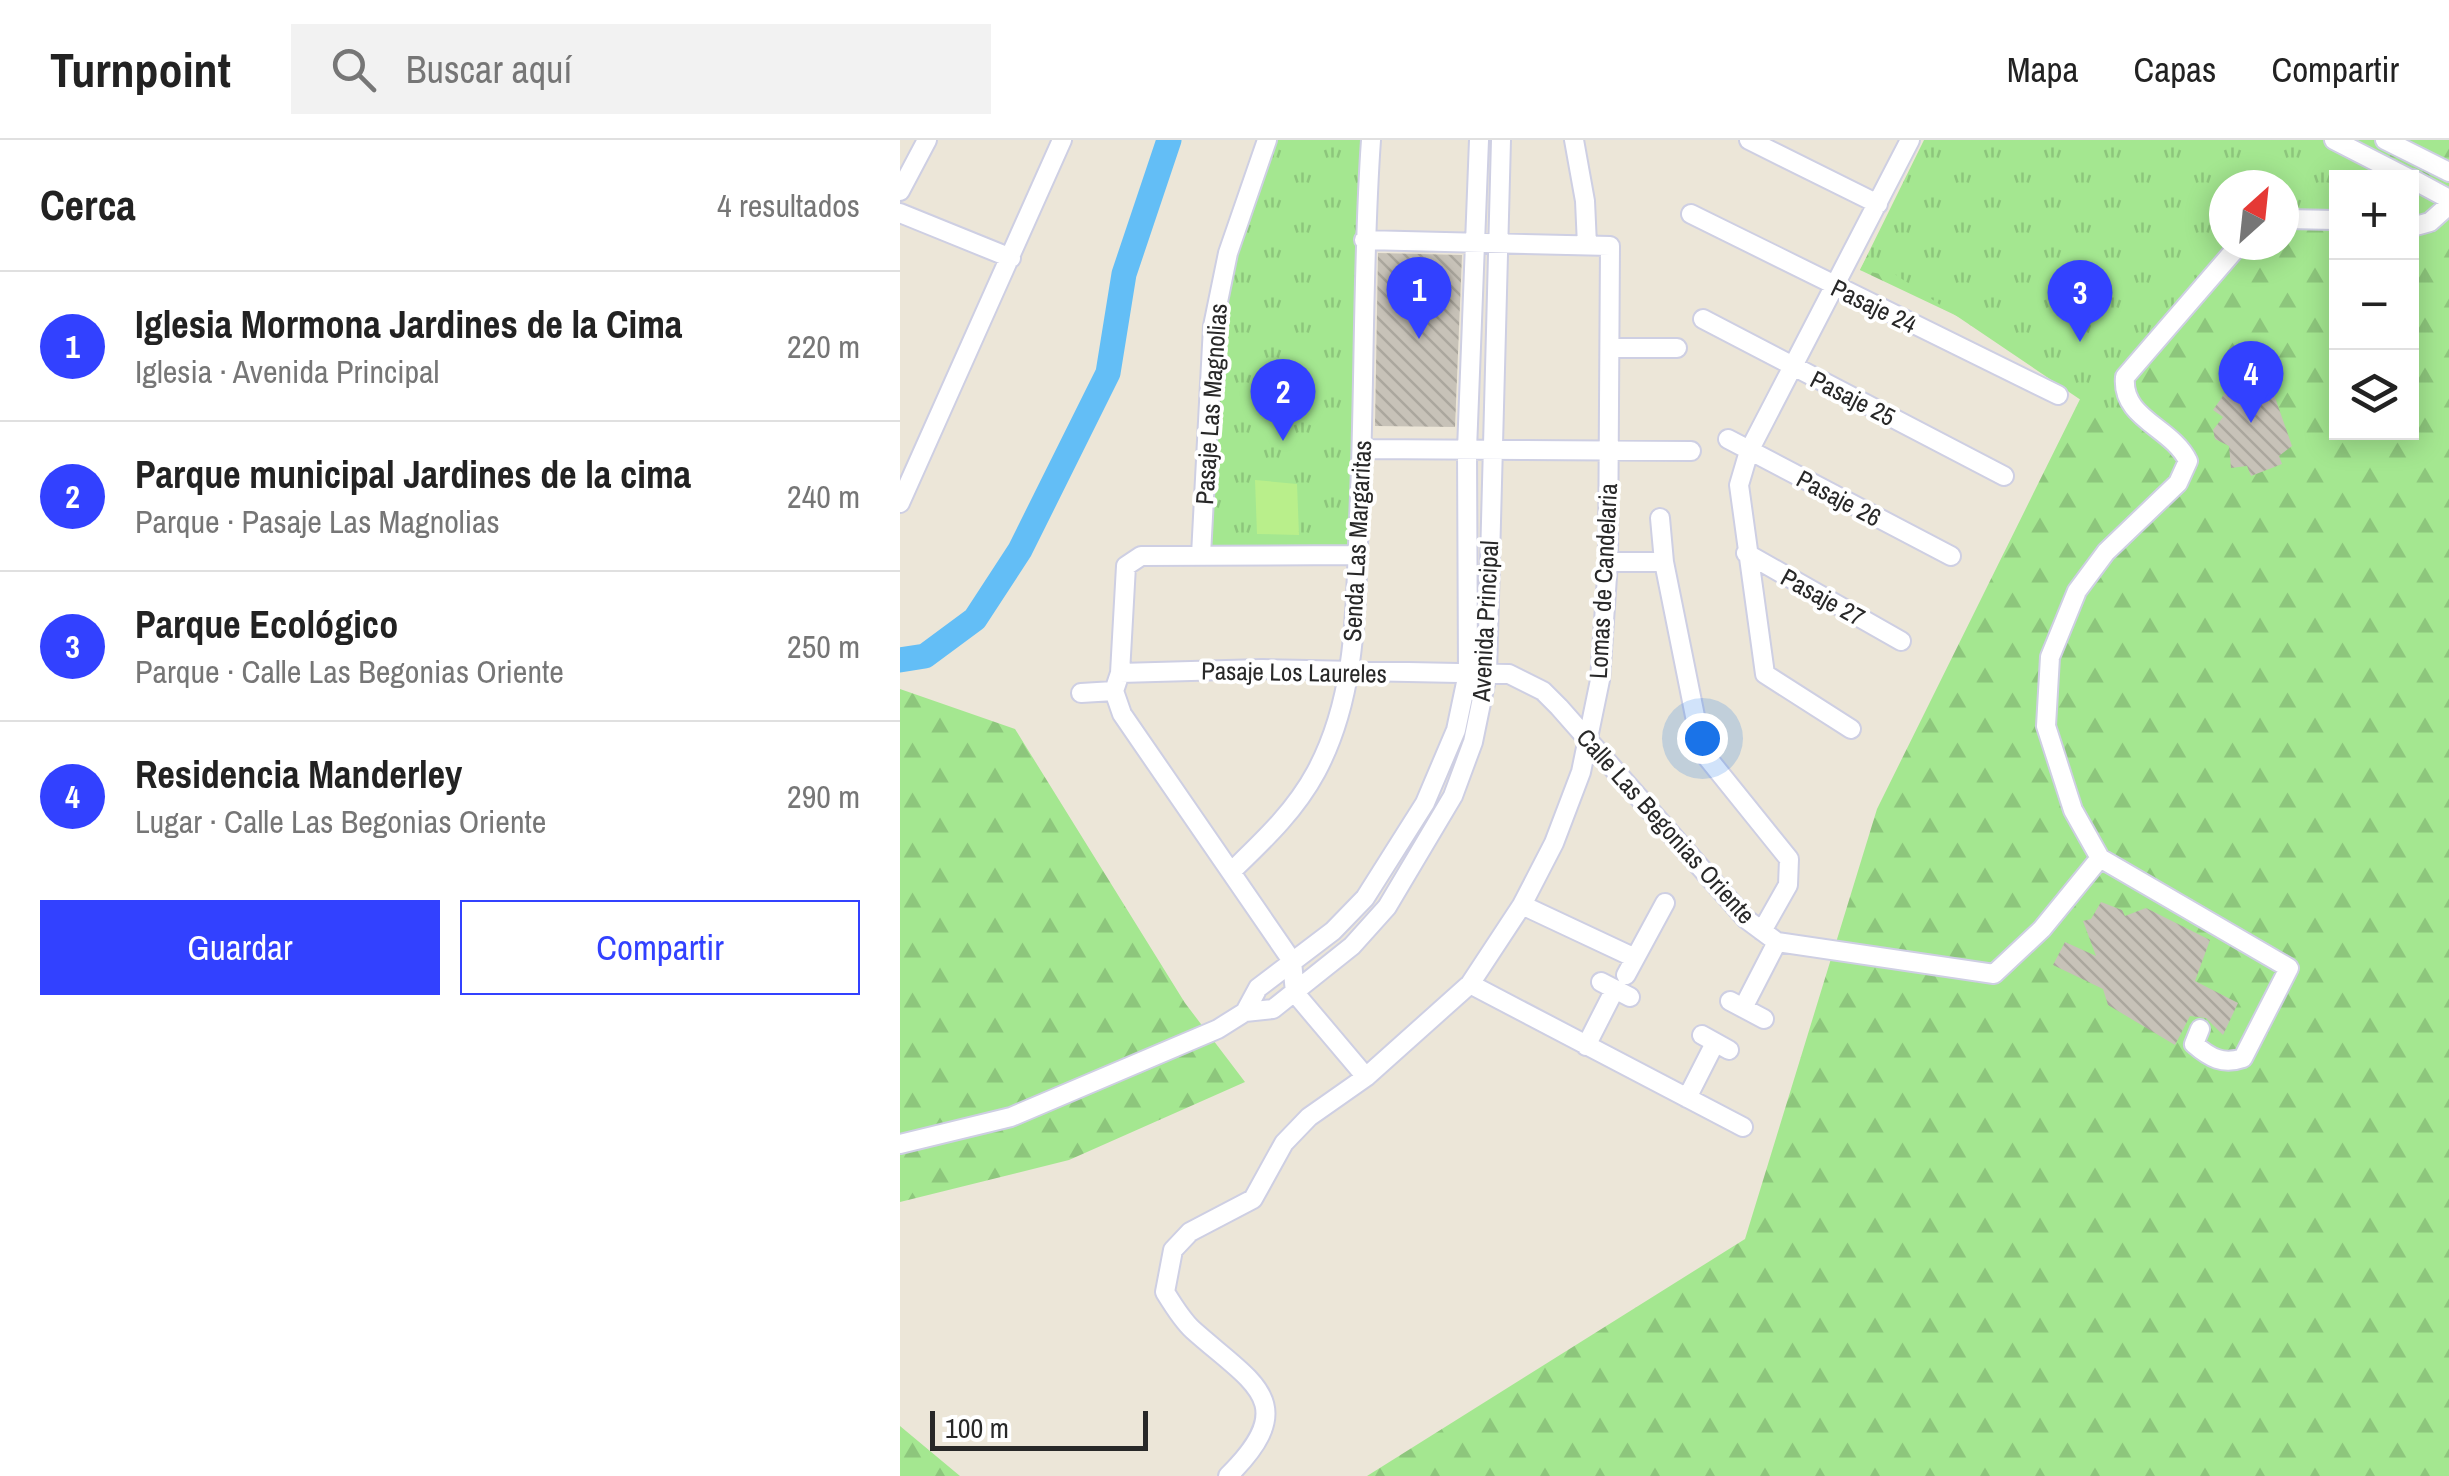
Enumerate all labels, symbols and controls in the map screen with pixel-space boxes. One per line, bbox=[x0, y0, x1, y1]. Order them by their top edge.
search box bbox=[291, 24, 991, 114]
text: Turnpoint bbox=[50, 37, 231, 102]
icon: search bbox=[326, 42, 381, 97]
text: Buscar aquí bbox=[406, 44, 572, 95]
text: Mapa bbox=[2007, 46, 2078, 93]
text: Capas bbox=[2133, 46, 2216, 93]
text: Compartir bbox=[2271, 46, 2399, 93]
north arrow bbox=[2209, 170, 2299, 260]
map controls bbox=[2329, 170, 2419, 440]
button: + bbox=[2329, 170, 2419, 260]
text: Cerca bbox=[40, 177, 136, 233]
text: 4 resultados bbox=[717, 184, 860, 227]
pin: 1 bbox=[1386, 256, 1452, 339]
pin: 3 bbox=[2048, 260, 2112, 342]
button: − bbox=[2329, 260, 2419, 350]
street label: Pasaje 24 bbox=[1826, 271, 1922, 341]
text: Iglesia Mormona Jardines de la Cima bbox=[135, 299, 682, 350]
street label: Pasaje Las Magnolias bbox=[1187, 302, 1235, 506]
text: 1 bbox=[65, 325, 80, 368]
text: 220 m bbox=[787, 325, 860, 368]
pin: 4 bbox=[2218, 340, 2284, 423]
text: Iglesia · Avenida Principal bbox=[135, 350, 439, 393]
button: layers bbox=[2329, 350, 2419, 440]
pin: 2 bbox=[1250, 358, 1316, 441]
street label: Pasaje 25 bbox=[1805, 362, 1901, 434]
street label: Senda Las Margaritas bbox=[1335, 439, 1379, 643]
text: Parque municipal Jardines de la cima bbox=[135, 449, 691, 500]
street label: Pasaje 26 bbox=[1791, 462, 1887, 534]
text: 2 bbox=[65, 475, 80, 518]
text: 240 m bbox=[787, 475, 860, 518]
street label: Lomas de Candelaria bbox=[1581, 482, 1625, 680]
text: Parque · Pasaje Las Magnolias bbox=[135, 500, 500, 543]
street label: Avenida Principal bbox=[1464, 539, 1506, 704]
street label: Pasaje 27 bbox=[1775, 560, 1871, 634]
text: Parque Ecológico bbox=[135, 599, 398, 650]
text: 3 bbox=[65, 625, 80, 668]
text: 250 m bbox=[787, 625, 860, 668]
text: Parque · Calle Las Begonias Oriente bbox=[135, 650, 564, 693]
street label: Pasaje Los Laureles bbox=[1201, 653, 1387, 691]
your location bbox=[1677, 713, 1728, 764]
street label: Calle Las Begonias Oriente bbox=[1569, 721, 1763, 931]
text: Residencia Manderley bbox=[135, 749, 462, 800]
text: 4 bbox=[65, 775, 80, 818]
text: 290 m bbox=[787, 775, 860, 818]
text: Lugar · Calle Las Begonias Oriente bbox=[135, 800, 546, 843]
button: Guardar bbox=[40, 900, 440, 995]
button: Compartir bbox=[460, 900, 860, 995]
scale bar bbox=[930, 1406, 1148, 1450]
text: 100 m bbox=[945, 1409, 1009, 1447]

